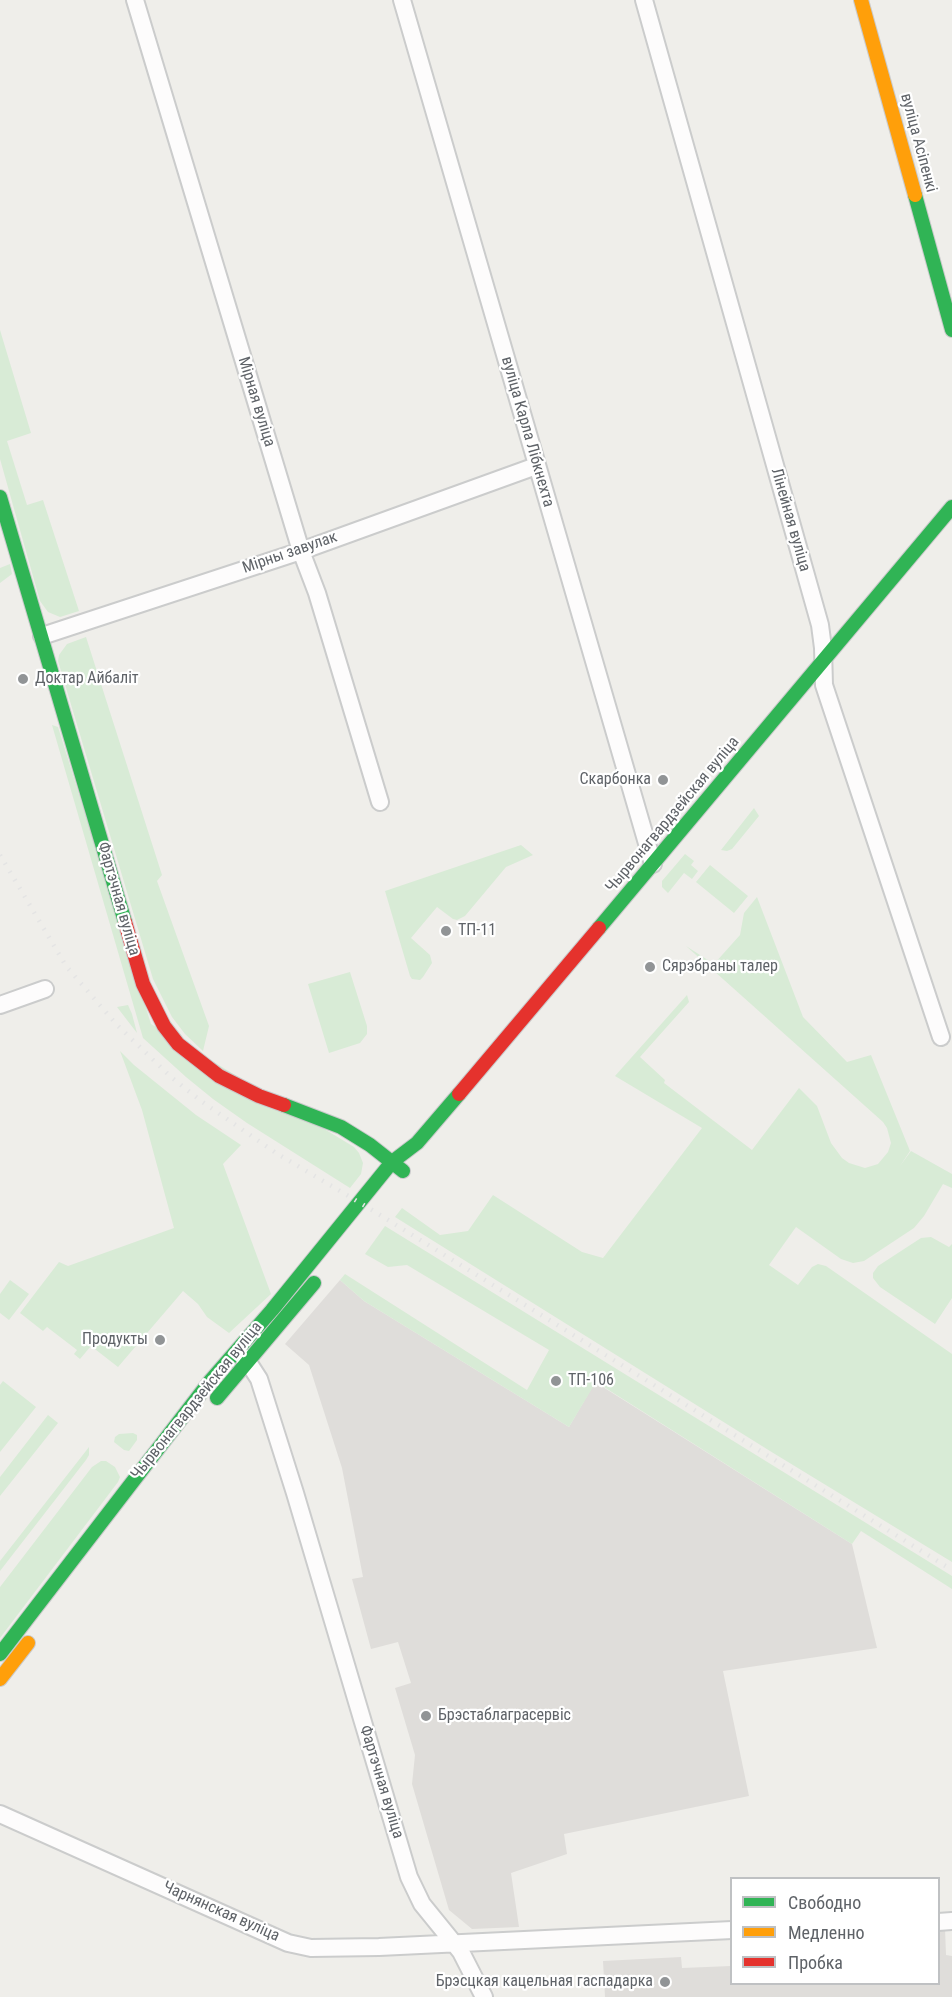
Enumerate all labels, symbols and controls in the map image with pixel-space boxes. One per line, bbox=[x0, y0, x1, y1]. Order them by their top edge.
street label: вуліца Асіпенкі bbox=[896, 92, 940, 194]
street label: Мірная вуліца bbox=[233, 355, 279, 449]
street label: вуліца Карла Лібкнехта bbox=[496, 355, 558, 509]
street label: Лінейная вуліца bbox=[766, 466, 814, 574]
street label: Мірны завулак bbox=[240, 528, 340, 578]
place label: Доктар Айбаліт bbox=[35, 669, 139, 689]
marker: Доктар Айбаліт bbox=[16, 672, 30, 686]
street label: Чырвонагвардзейская вуліца bbox=[602, 733, 744, 897]
place label: Скарбонка bbox=[579, 770, 651, 790]
marker: Скарбонка bbox=[656, 773, 670, 787]
street label: Фартэчная вуліца bbox=[93, 840, 143, 958]
place label: ТП-11 bbox=[458, 921, 496, 941]
marker: ТП-11 bbox=[439, 924, 453, 938]
place label: Сярэбраны талер bbox=[662, 957, 778, 977]
marker: Сярэбраны талер bbox=[643, 960, 657, 974]
street label: Чырвонагвардзейская вуліца bbox=[127, 1318, 267, 1484]
place label: Продукты bbox=[82, 1330, 148, 1350]
marker: Продукты bbox=[153, 1333, 167, 1347]
place label: ТП-106 bbox=[568, 1371, 614, 1391]
marker: ТП-106 bbox=[549, 1374, 563, 1388]
place label: Брэстаблаграсервіс bbox=[438, 1706, 571, 1726]
marker: Брэстаблаграсервіс bbox=[419, 1709, 433, 1723]
street label: Фартэчная вуліца bbox=[355, 1723, 407, 1841]
legend bbox=[730, 1877, 940, 1985]
street label: Чарнянская вуліца bbox=[160, 1878, 282, 1946]
text: Свободно bbox=[788, 1892, 861, 1913]
text: Медленно bbox=[788, 1922, 865, 1943]
text: Пробка bbox=[788, 1952, 843, 1973]
place label: Брэсцкая кацельная гаспадарка bbox=[436, 1972, 653, 1992]
marker: Брэсцкая кацельная гаспадарка bbox=[658, 1975, 672, 1989]

